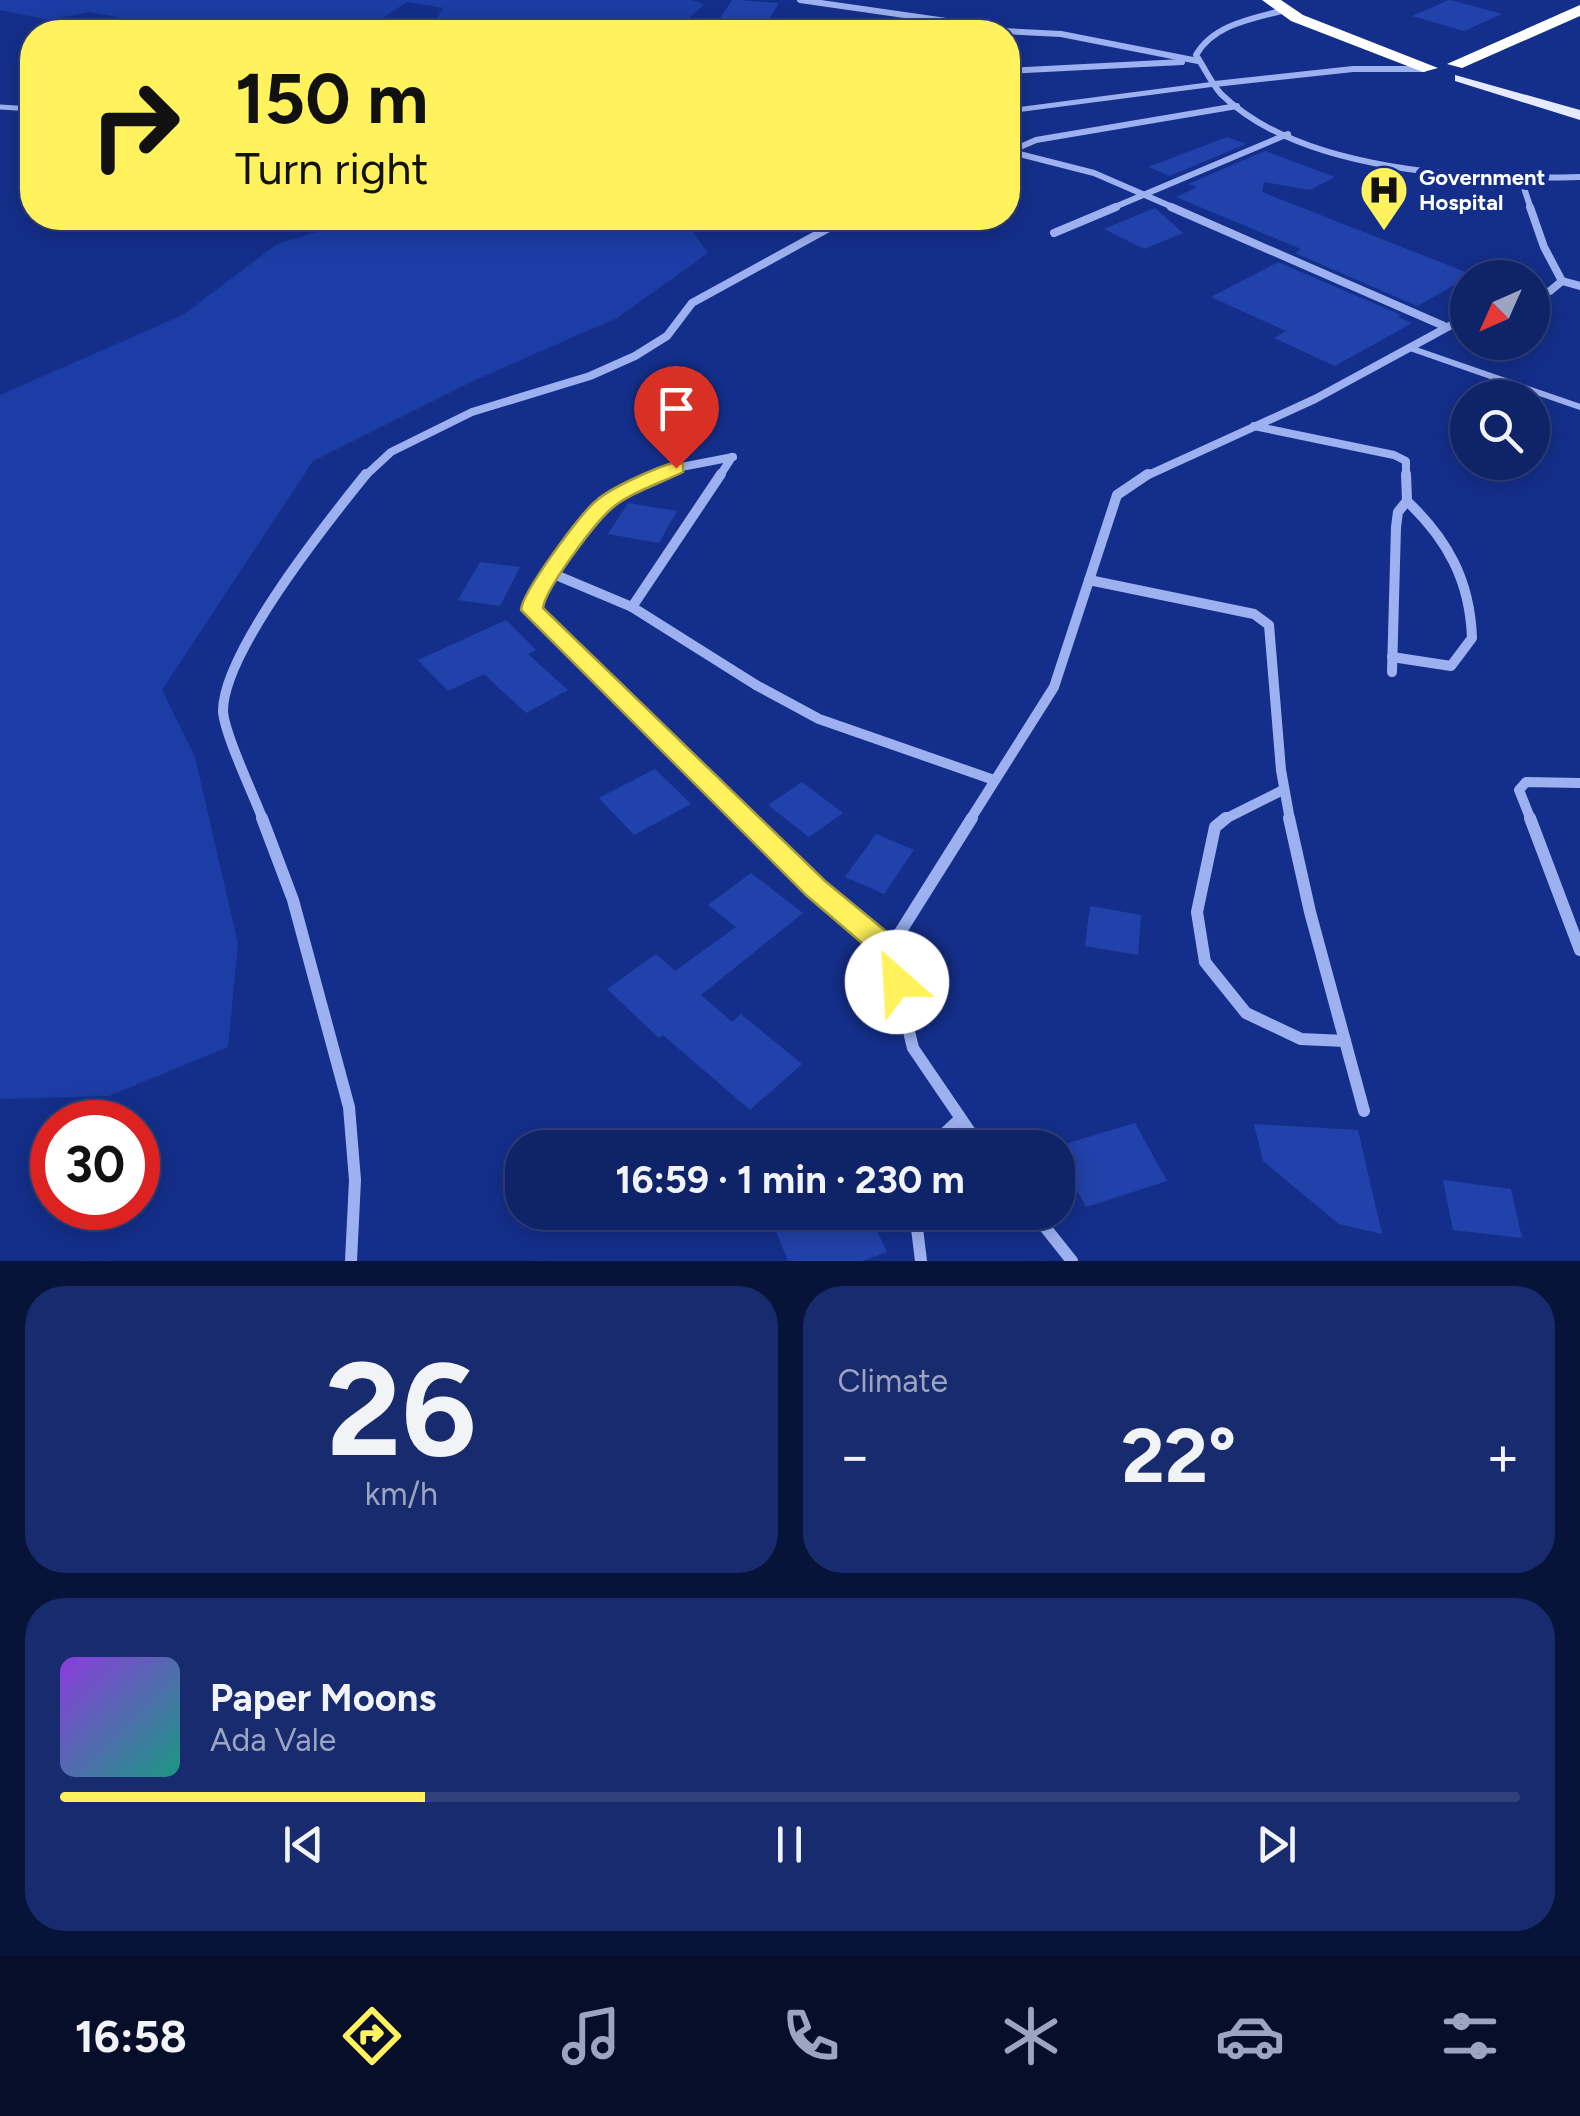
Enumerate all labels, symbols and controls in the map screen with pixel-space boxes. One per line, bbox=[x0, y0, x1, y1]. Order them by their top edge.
text: 150 m bbox=[235, 56, 428, 141]
icon: right bbox=[70, 60, 200, 190]
text: Turn right bbox=[235, 141, 428, 195]
hospital icon: Government Hospital bbox=[1358, 164, 1410, 232]
place label: Government Hospital bbox=[1419, 164, 1545, 216]
north arrow bbox=[1450, 260, 1550, 360]
map controls bbox=[1450, 260, 1550, 480]
pin bbox=[634, 366, 719, 469]
button: search bbox=[1450, 380, 1550, 480]
icon: arrive bbox=[649, 381, 704, 436]
position arrow bbox=[845, 930, 949, 1034]
speed limit sign: 30 bbox=[30, 1100, 160, 1230]
text: 16:59 · 1 min · 230 m bbox=[615, 1157, 965, 1203]
text: 26 bbox=[326, 1332, 477, 1488]
text: Climate bbox=[838, 1362, 948, 1400]
text: 22° bbox=[1121, 1411, 1236, 1501]
text: − bbox=[838, 1423, 872, 1489]
text: + bbox=[1486, 1423, 1520, 1489]
text: km/h bbox=[365, 1475, 438, 1513]
text: Paper Moons bbox=[210, 1675, 436, 1721]
text: Ada Vale bbox=[210, 1721, 336, 1759]
icon: previous bbox=[276, 1817, 331, 1872]
icon: pause bbox=[762, 1817, 817, 1872]
icon: next bbox=[1249, 1817, 1304, 1872]
icon: directions bbox=[337, 2001, 407, 2071]
icon: music bbox=[556, 2001, 626, 2071]
icon: phone bbox=[776, 2001, 846, 2071]
icon: climate bbox=[996, 2001, 1066, 2071]
icon: car bbox=[1215, 2001, 1285, 2071]
icon: filters bbox=[1435, 2001, 1505, 2071]
text: 16:58 bbox=[75, 2009, 187, 2063]

